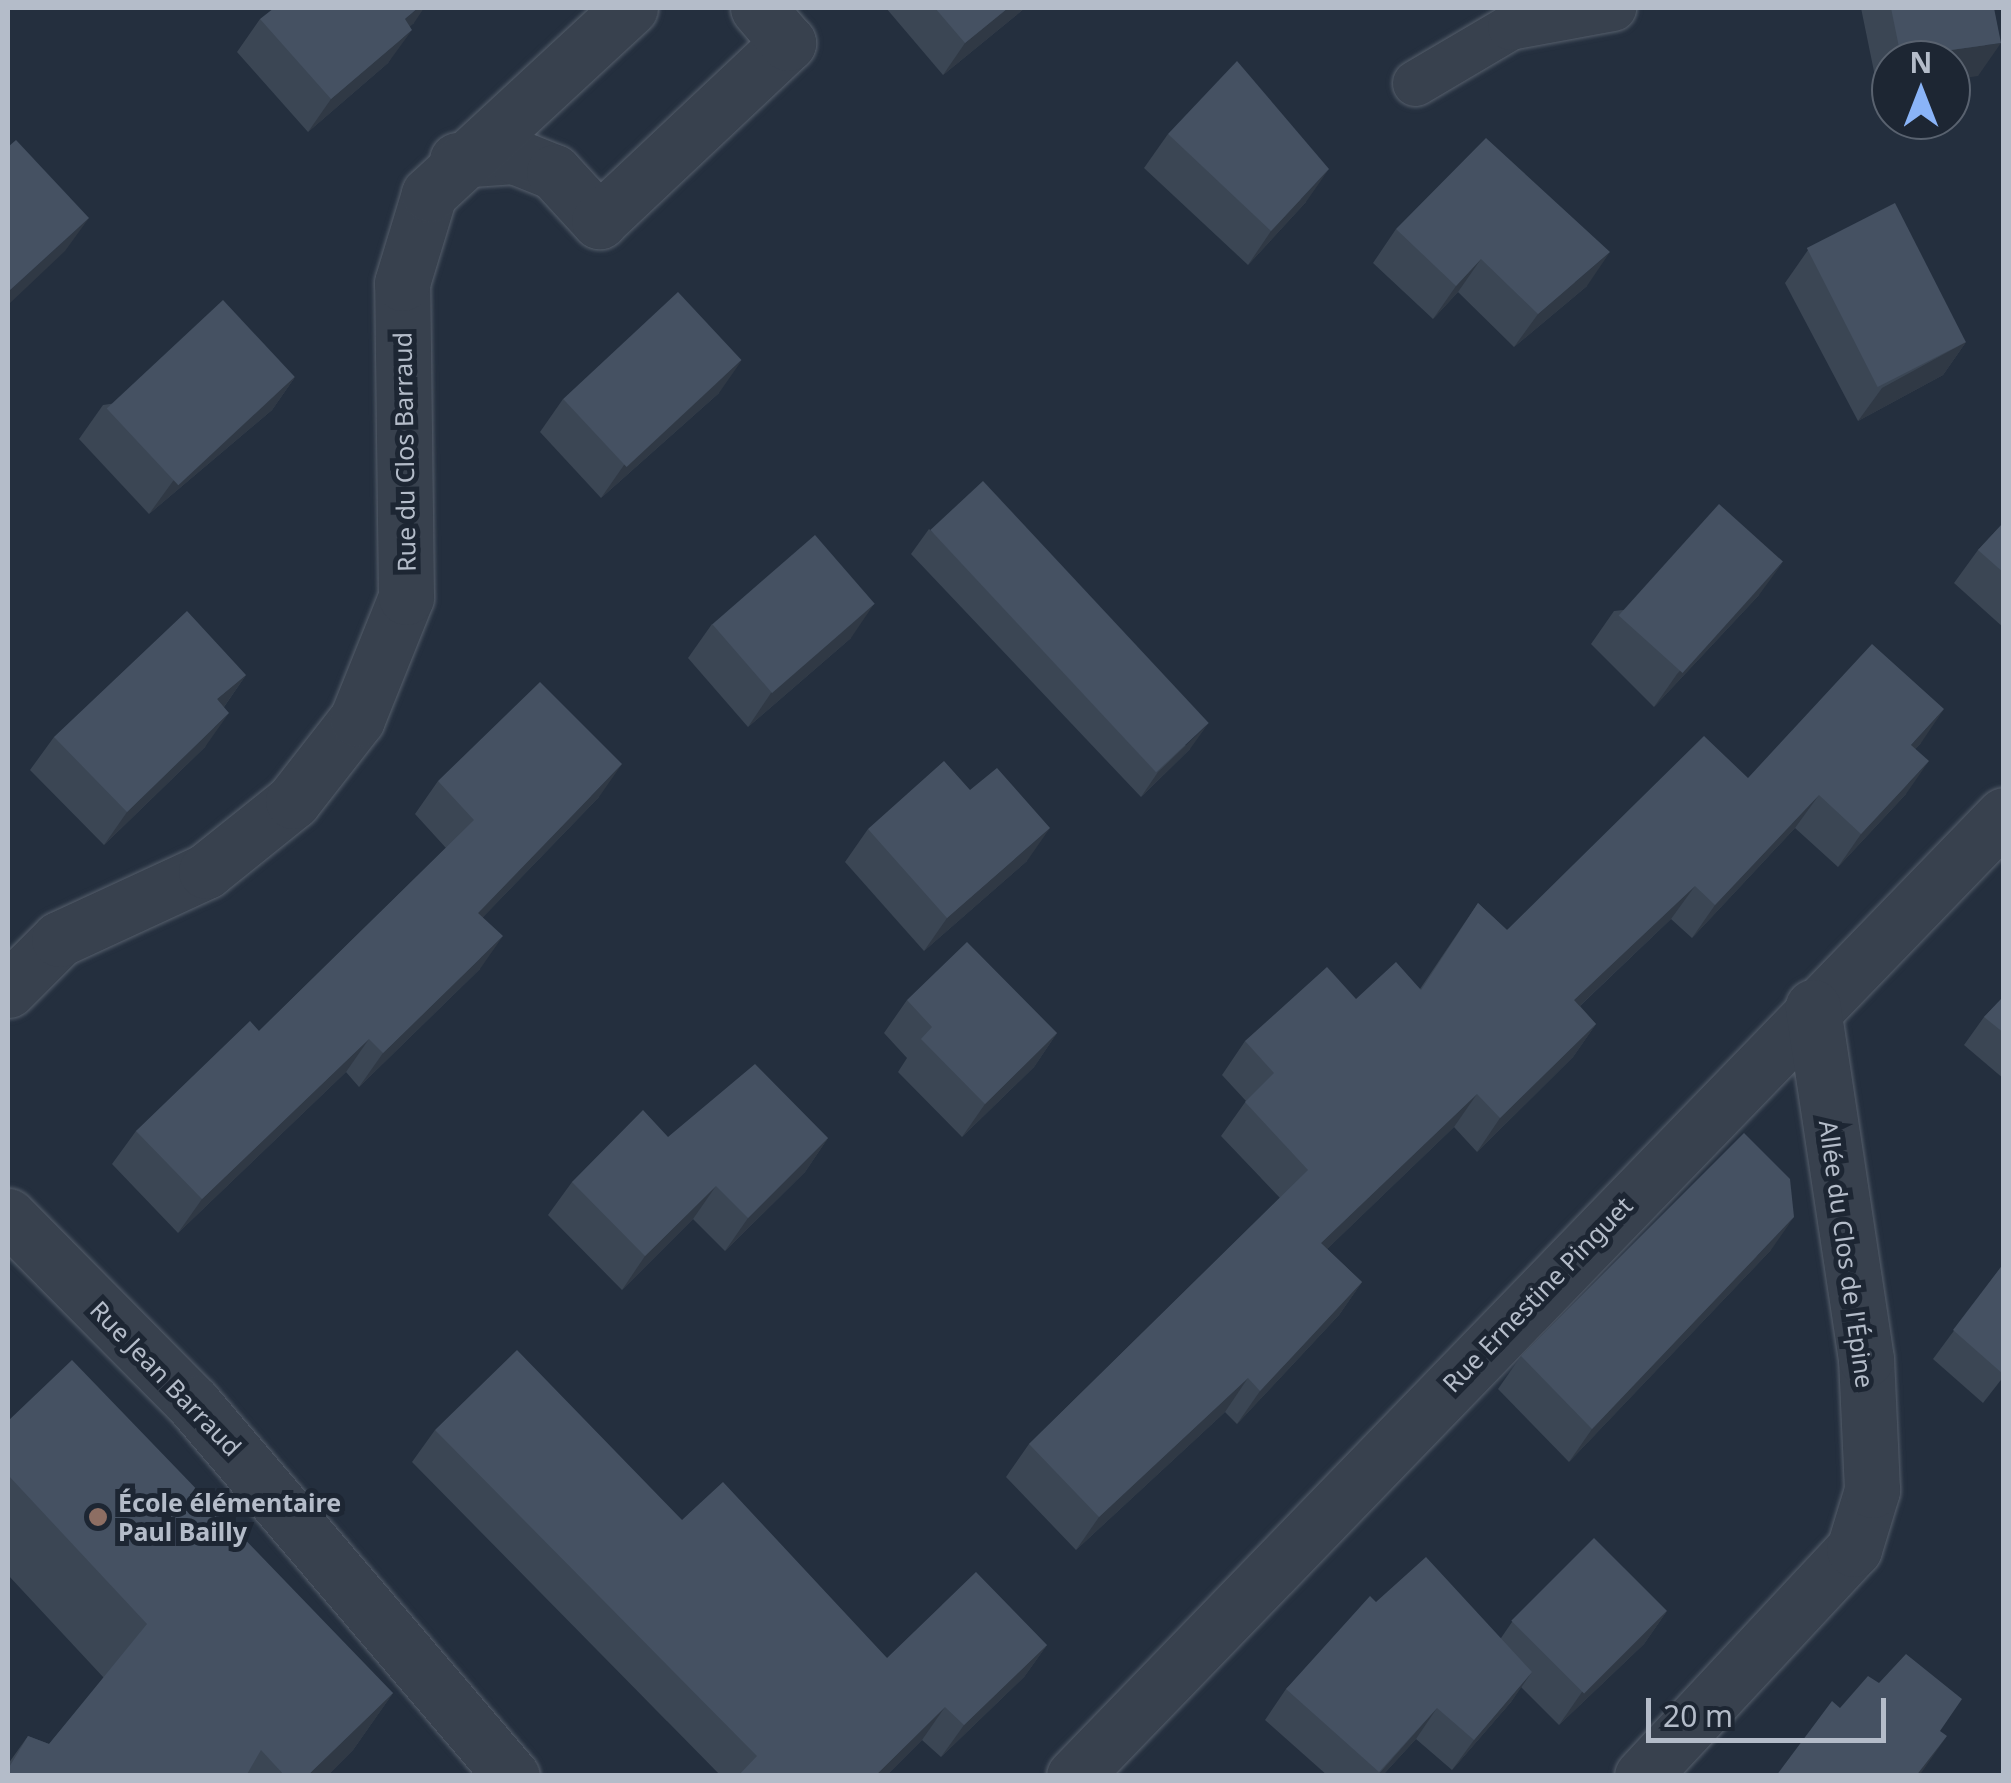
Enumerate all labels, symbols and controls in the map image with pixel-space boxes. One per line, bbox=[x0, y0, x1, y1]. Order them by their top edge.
north arrow bbox=[1871, 40, 1971, 140]
text: N bbox=[1910, 43, 1932, 81]
street label: Rue du Clos Barraud bbox=[387, 332, 421, 572]
street label: Allée du Clos de l'Épine bbox=[1813, 1118, 1881, 1390]
street label: Rue Ernestine Pinguet bbox=[1436, 1190, 1638, 1398]
street label: Rue Jean Barraud bbox=[84, 1294, 248, 1462]
place label: École élémentaire Paul Bailly bbox=[118, 1488, 341, 1547]
marker: École élémentaire Paul Bailly bbox=[87, 1506, 109, 1528]
scale bar bbox=[1651, 1678, 1891, 1740]
text: 20 m bbox=[1663, 1695, 1733, 1736]

